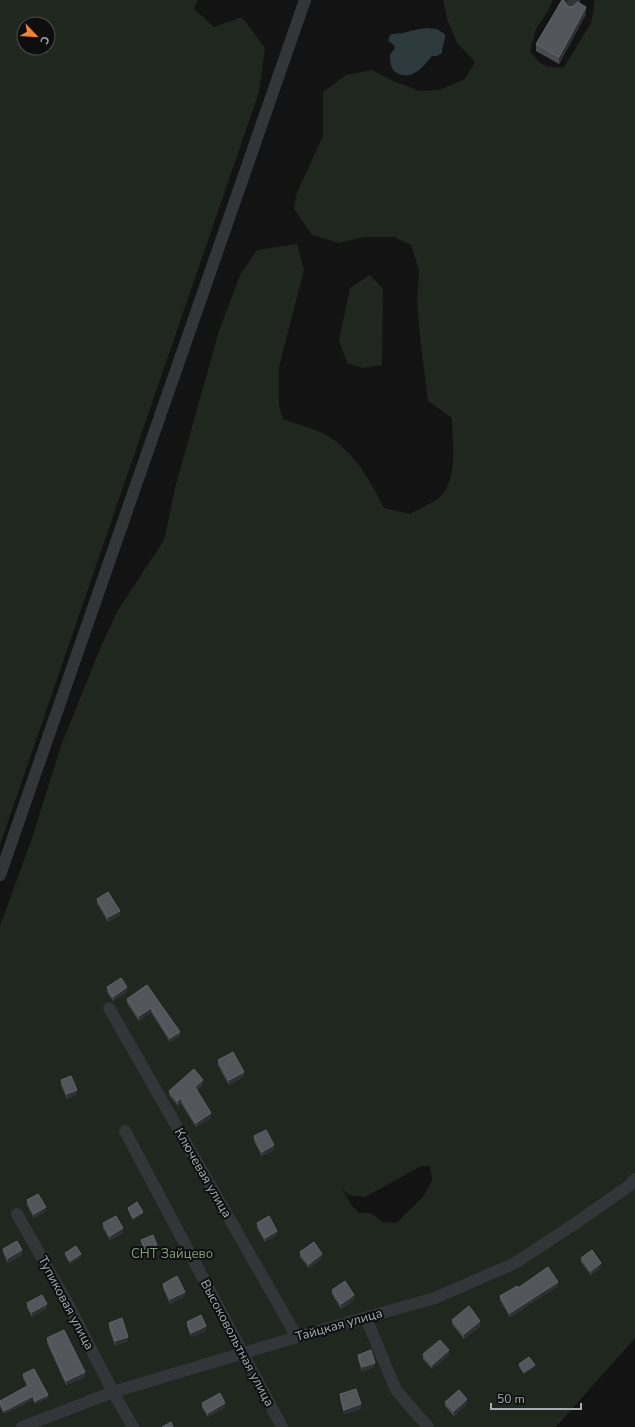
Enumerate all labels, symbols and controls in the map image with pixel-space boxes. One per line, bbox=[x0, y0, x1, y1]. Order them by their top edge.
north arrow bbox=[16, 16, 56, 56]
text: С bbox=[36, 33, 53, 47]
street label: Ключевая улица bbox=[170, 1125, 236, 1221]
park label: СНТ Зайцево bbox=[131, 1245, 213, 1263]
street label: Тупиковая улица bbox=[34, 1253, 98, 1353]
street label: Высоковольтная улица bbox=[196, 1276, 278, 1410]
street label: Тайцкая улица bbox=[293, 1304, 385, 1346]
scale bar bbox=[491, 1385, 581, 1411]
text: 50 m bbox=[497, 1391, 525, 1407]

